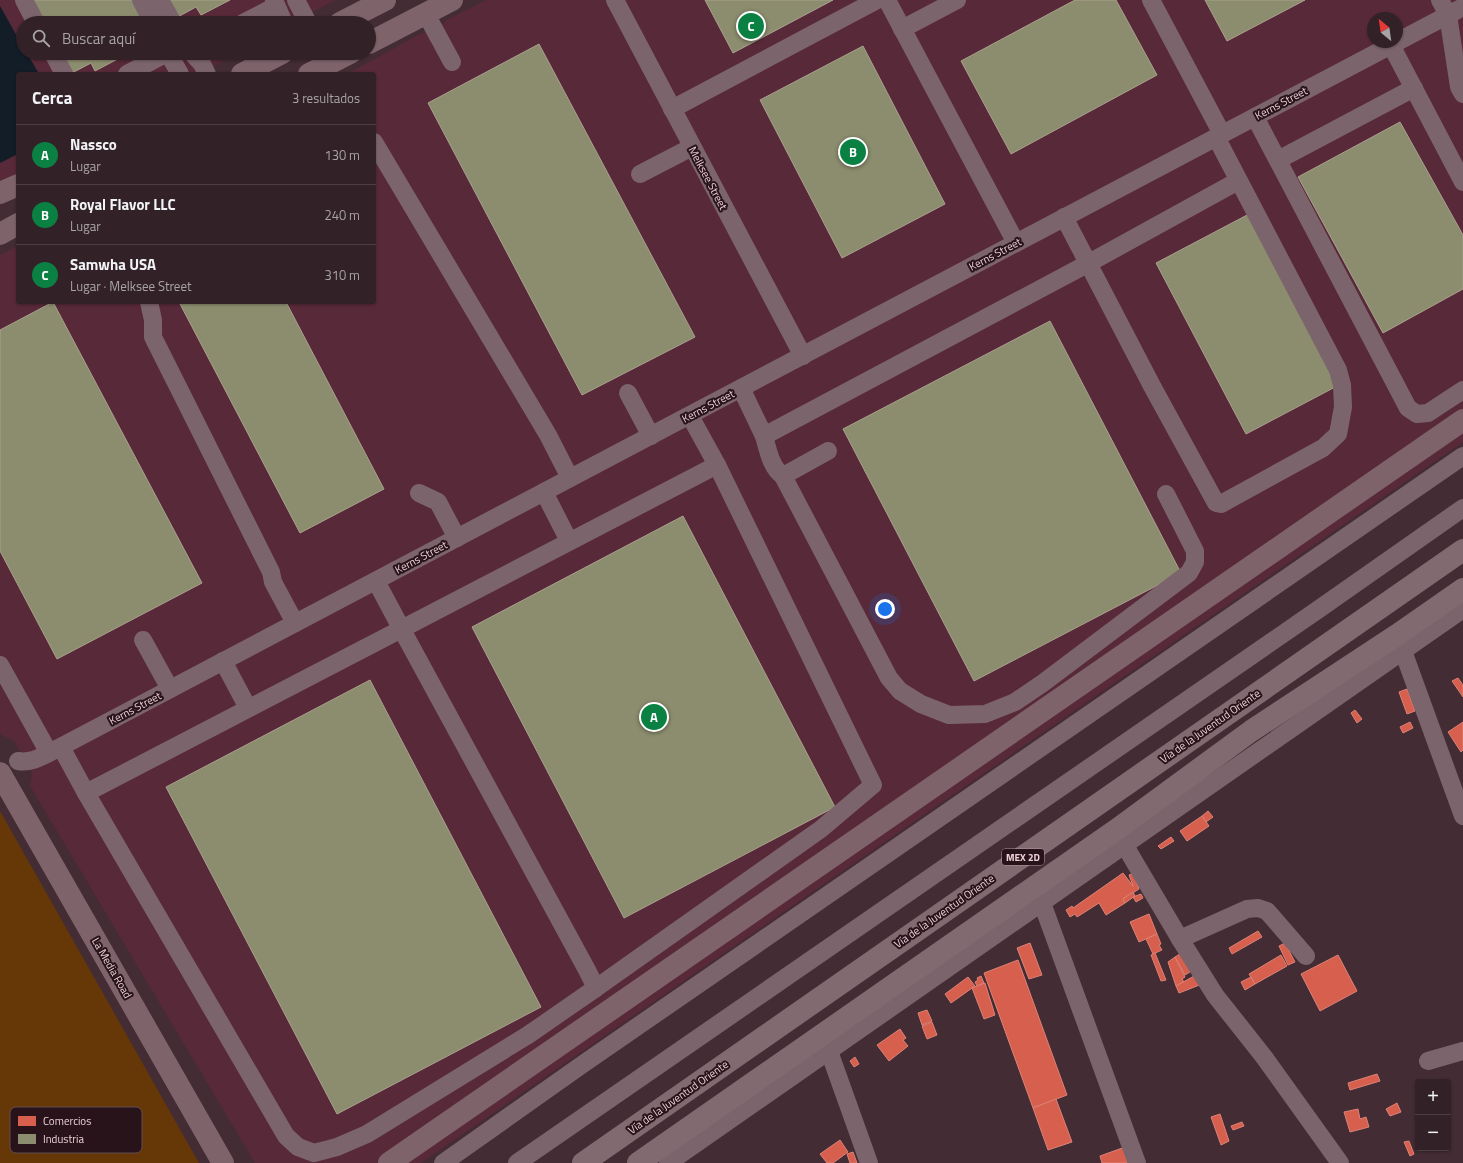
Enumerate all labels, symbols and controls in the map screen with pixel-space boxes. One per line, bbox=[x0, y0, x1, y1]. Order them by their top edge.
pin: C bbox=[738, 11, 764, 41]
north arrow bbox=[1367, 12, 1403, 48]
search box bbox=[16, 16, 376, 60]
icon: search bbox=[30, 27, 52, 49]
text: Buscar aquí bbox=[62, 27, 135, 50]
street label: Kerns Street bbox=[1252, 82, 1310, 124]
text: Cerca bbox=[32, 85, 72, 111]
text: 3 resultados bbox=[292, 88, 360, 108]
text: Nassco bbox=[70, 133, 117, 156]
pin: B bbox=[840, 137, 866, 167]
street label: Melksee Street bbox=[685, 144, 731, 213]
text: A bbox=[41, 145, 49, 165]
text: 130 m bbox=[324, 145, 360, 165]
text: Lugar bbox=[70, 156, 101, 176]
text: Royal Flavor LLC bbox=[70, 193, 176, 216]
text: B bbox=[41, 205, 49, 225]
text: 240 m bbox=[324, 205, 360, 225]
text: Lugar bbox=[70, 216, 101, 236]
street label: Kerns Street bbox=[966, 233, 1024, 275]
text: Samwha USA bbox=[70, 253, 156, 276]
text: C bbox=[41, 265, 49, 285]
text: 310 m bbox=[324, 265, 360, 285]
text: Lugar · Melksee Street bbox=[70, 276, 192, 296]
street label: Kerns Street bbox=[679, 385, 737, 427]
street label: Kerns Street bbox=[392, 536, 450, 578]
your location bbox=[875, 599, 895, 619]
street label: Vía de la Juventud Oriente bbox=[1157, 685, 1264, 767]
street label: Kerns Street bbox=[106, 687, 164, 729]
pin: A bbox=[641, 702, 667, 732]
road number: MEX 2D bbox=[1002, 849, 1044, 865]
street label: Vía de la Juventud Oriente bbox=[891, 870, 998, 952]
street label: La Media Road bbox=[88, 935, 136, 1002]
street label: Vía de la Juventud Oriente bbox=[625, 1056, 732, 1138]
map controls bbox=[1415, 1079, 1451, 1151]
button: + bbox=[1415, 1079, 1451, 1115]
legend bbox=[10, 1107, 142, 1153]
text: Comercios bbox=[43, 1113, 91, 1129]
button: − bbox=[1415, 1115, 1451, 1151]
text: Industria bbox=[43, 1131, 84, 1147]

